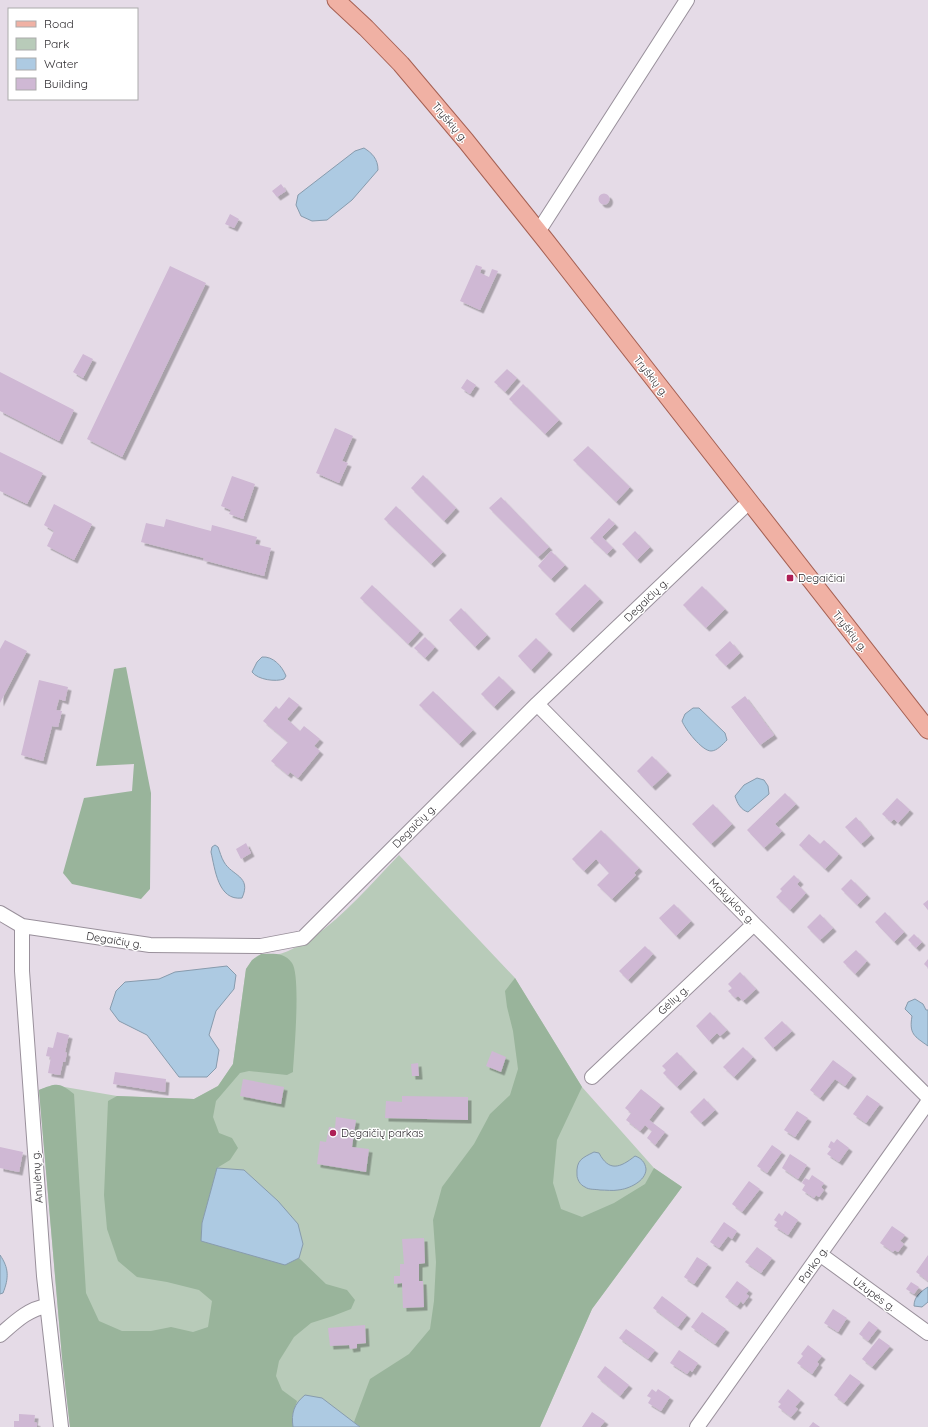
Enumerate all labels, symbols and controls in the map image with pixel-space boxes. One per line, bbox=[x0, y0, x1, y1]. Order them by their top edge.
legend bbox=[8, 8, 138, 100]
text: Road bbox=[44, 16, 74, 31]
text: Park bbox=[44, 36, 69, 51]
text: Water bbox=[44, 56, 79, 71]
text: Building bbox=[44, 76, 88, 91]
street label: Tryškių g. bbox=[429, 99, 471, 145]
street label: Tryškių g. bbox=[631, 353, 671, 399]
place label: Degaičiai bbox=[798, 571, 845, 585]
marker: Degaičiai bbox=[785, 573, 795, 583]
street label: Degaičių g. bbox=[621, 575, 671, 625]
street label: Tryškių g. bbox=[830, 608, 870, 654]
street label: Degaičių g. bbox=[389, 801, 439, 851]
street label: Mokyklos g. bbox=[706, 875, 758, 927]
street label: Degaičių g. bbox=[85, 929, 143, 951]
street label: Gėlių g. bbox=[655, 982, 691, 1018]
place label: Degaičių parkas bbox=[341, 1126, 424, 1140]
marker: Degaičių parkas bbox=[328, 1128, 338, 1138]
street label: Anulėnų g. bbox=[28, 1150, 46, 1204]
street label: Parko g. bbox=[795, 1244, 831, 1286]
street label: Užupės g. bbox=[850, 1274, 898, 1314]

